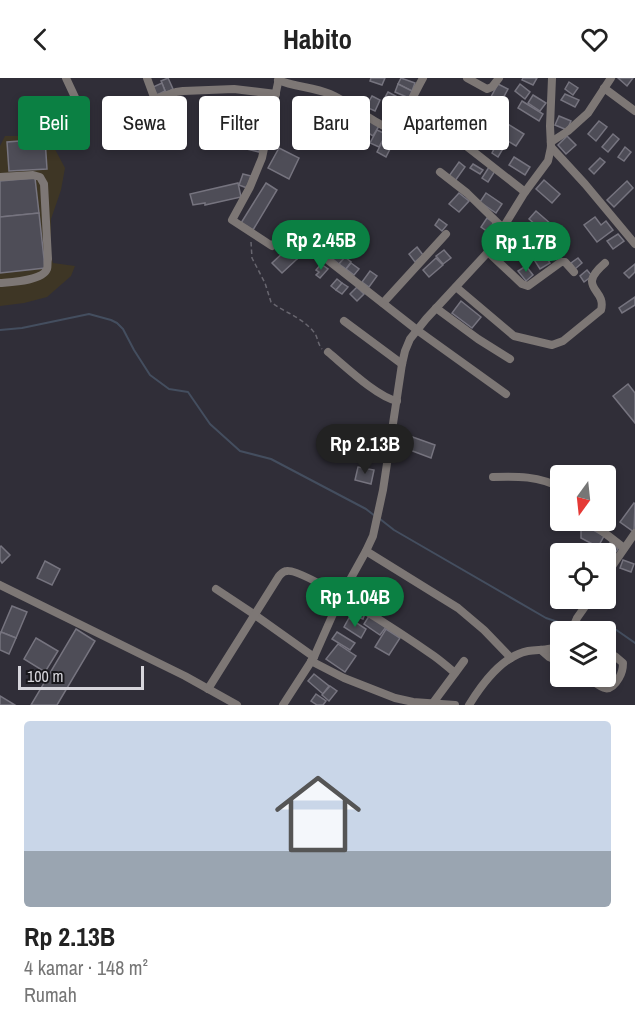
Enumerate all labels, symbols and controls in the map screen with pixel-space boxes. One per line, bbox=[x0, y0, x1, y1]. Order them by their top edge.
text: Habito bbox=[283, 21, 352, 57]
icon: back bbox=[24, 23, 57, 56]
icon: heart bbox=[578, 23, 611, 56]
chip: Beli bbox=[18, 96, 90, 150]
chip: Sewa bbox=[102, 96, 187, 150]
chip: Filter bbox=[199, 96, 280, 150]
chip: Baru bbox=[292, 96, 370, 150]
chip: Apartemen bbox=[382, 96, 509, 150]
pin: Rp 2.45B bbox=[259, 220, 383, 271]
pin: Rp 1.7B bbox=[471, 222, 581, 273]
text: Rp 2.45B bbox=[286, 226, 356, 253]
text: Rp 1.7B bbox=[495, 228, 557, 255]
pin: Rp 2.13B bbox=[303, 424, 427, 475]
text: Rp 2.13B bbox=[330, 430, 400, 457]
north arrow bbox=[550, 465, 616, 531]
map controls bbox=[550, 465, 616, 687]
button: locate bbox=[550, 543, 616, 609]
pin: Rp 1.04B bbox=[293, 577, 417, 628]
text: Rp 1.04B bbox=[320, 583, 390, 610]
button: layers bbox=[550, 621, 616, 687]
scale bar bbox=[18, 663, 144, 690]
text: 100 m bbox=[27, 665, 63, 687]
icon: home bbox=[264, 760, 372, 868]
text: Rp 2.13B bbox=[24, 919, 115, 954]
text: 4 kamar · 148 m² bbox=[24, 954, 148, 981]
text: Rumah bbox=[24, 981, 77, 1008]

